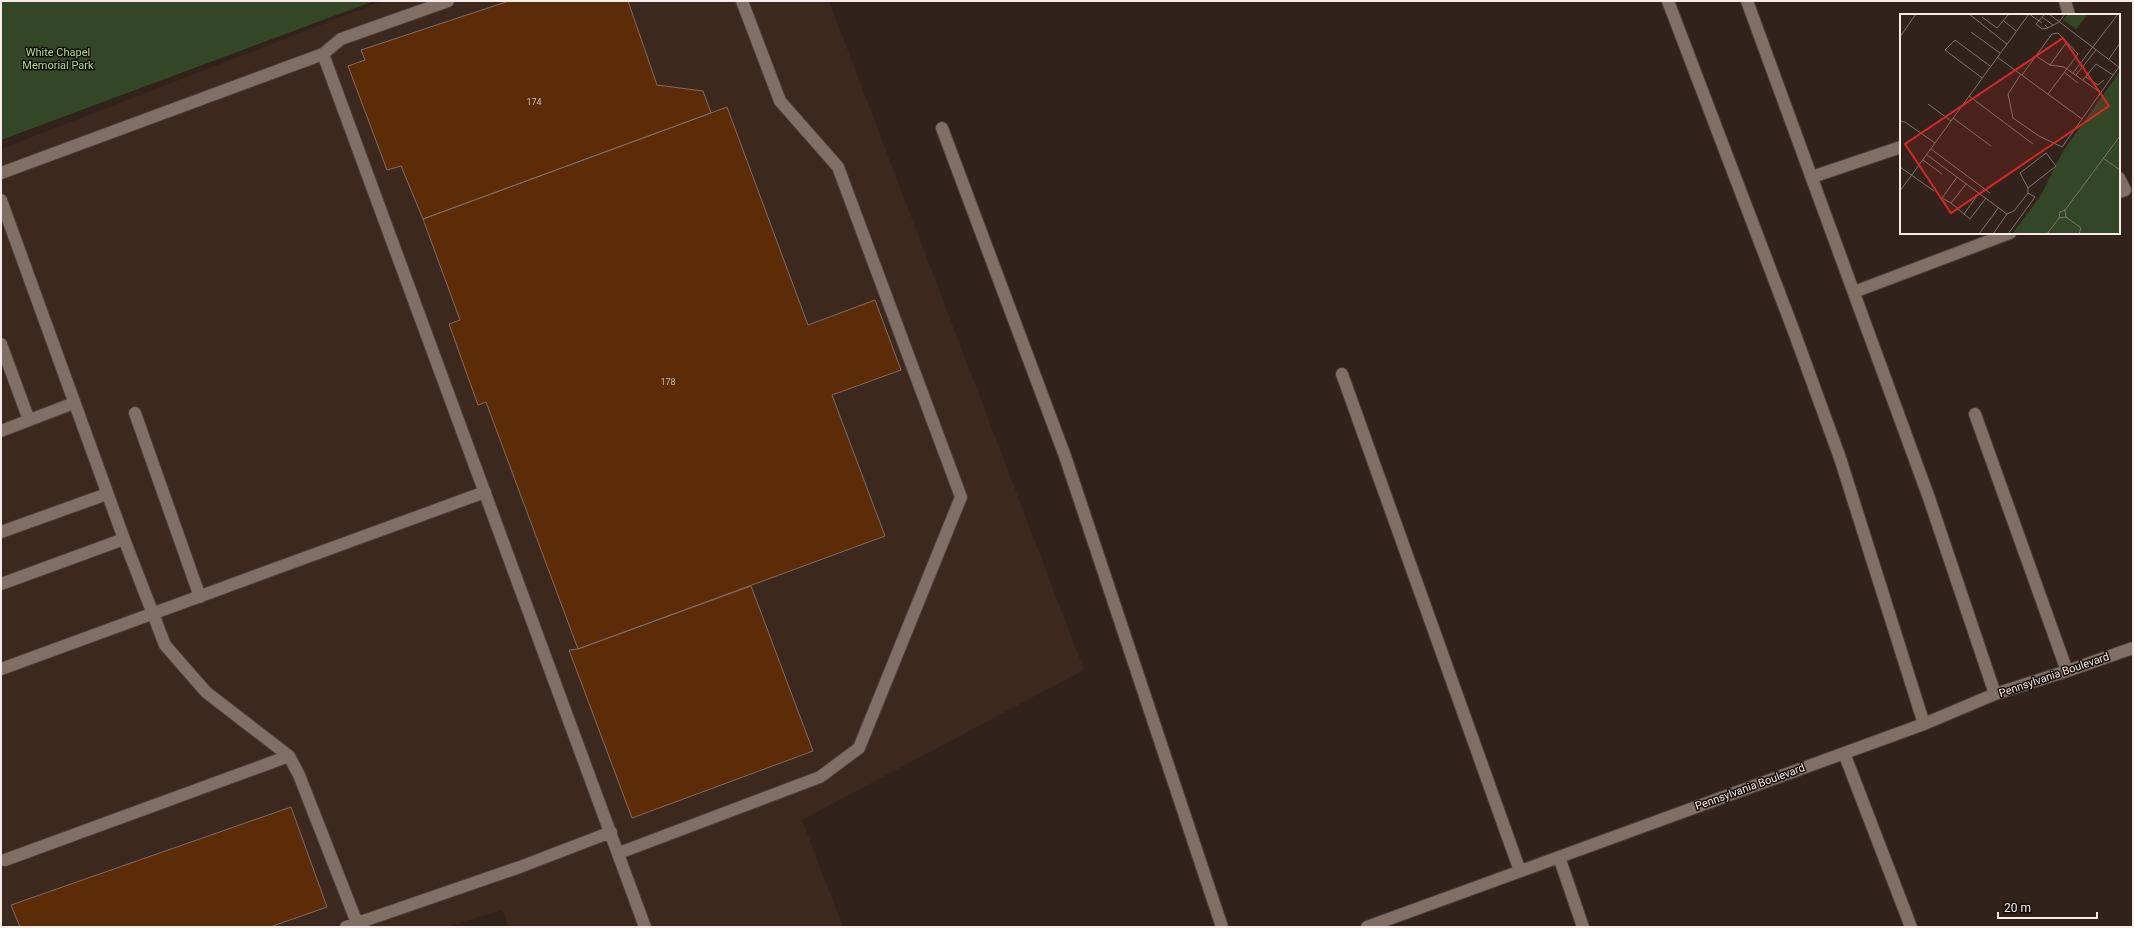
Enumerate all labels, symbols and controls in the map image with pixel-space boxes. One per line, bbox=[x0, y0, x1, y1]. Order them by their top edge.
inset map bbox=[1900, 14, 2120, 234]
park label: White Chapel Memorial Park bbox=[22, 46, 94, 72]
house number: 174 bbox=[526, 97, 542, 107]
house number: 178 bbox=[660, 377, 676, 387]
street label: Pennsylvania Boulevard bbox=[1997, 650, 2111, 700]
street label: Pennsylvania Boulevard bbox=[1693, 761, 1807, 813]
scale bar bbox=[1998, 894, 2097, 920]
text: 20 m bbox=[2004, 901, 2031, 915]

